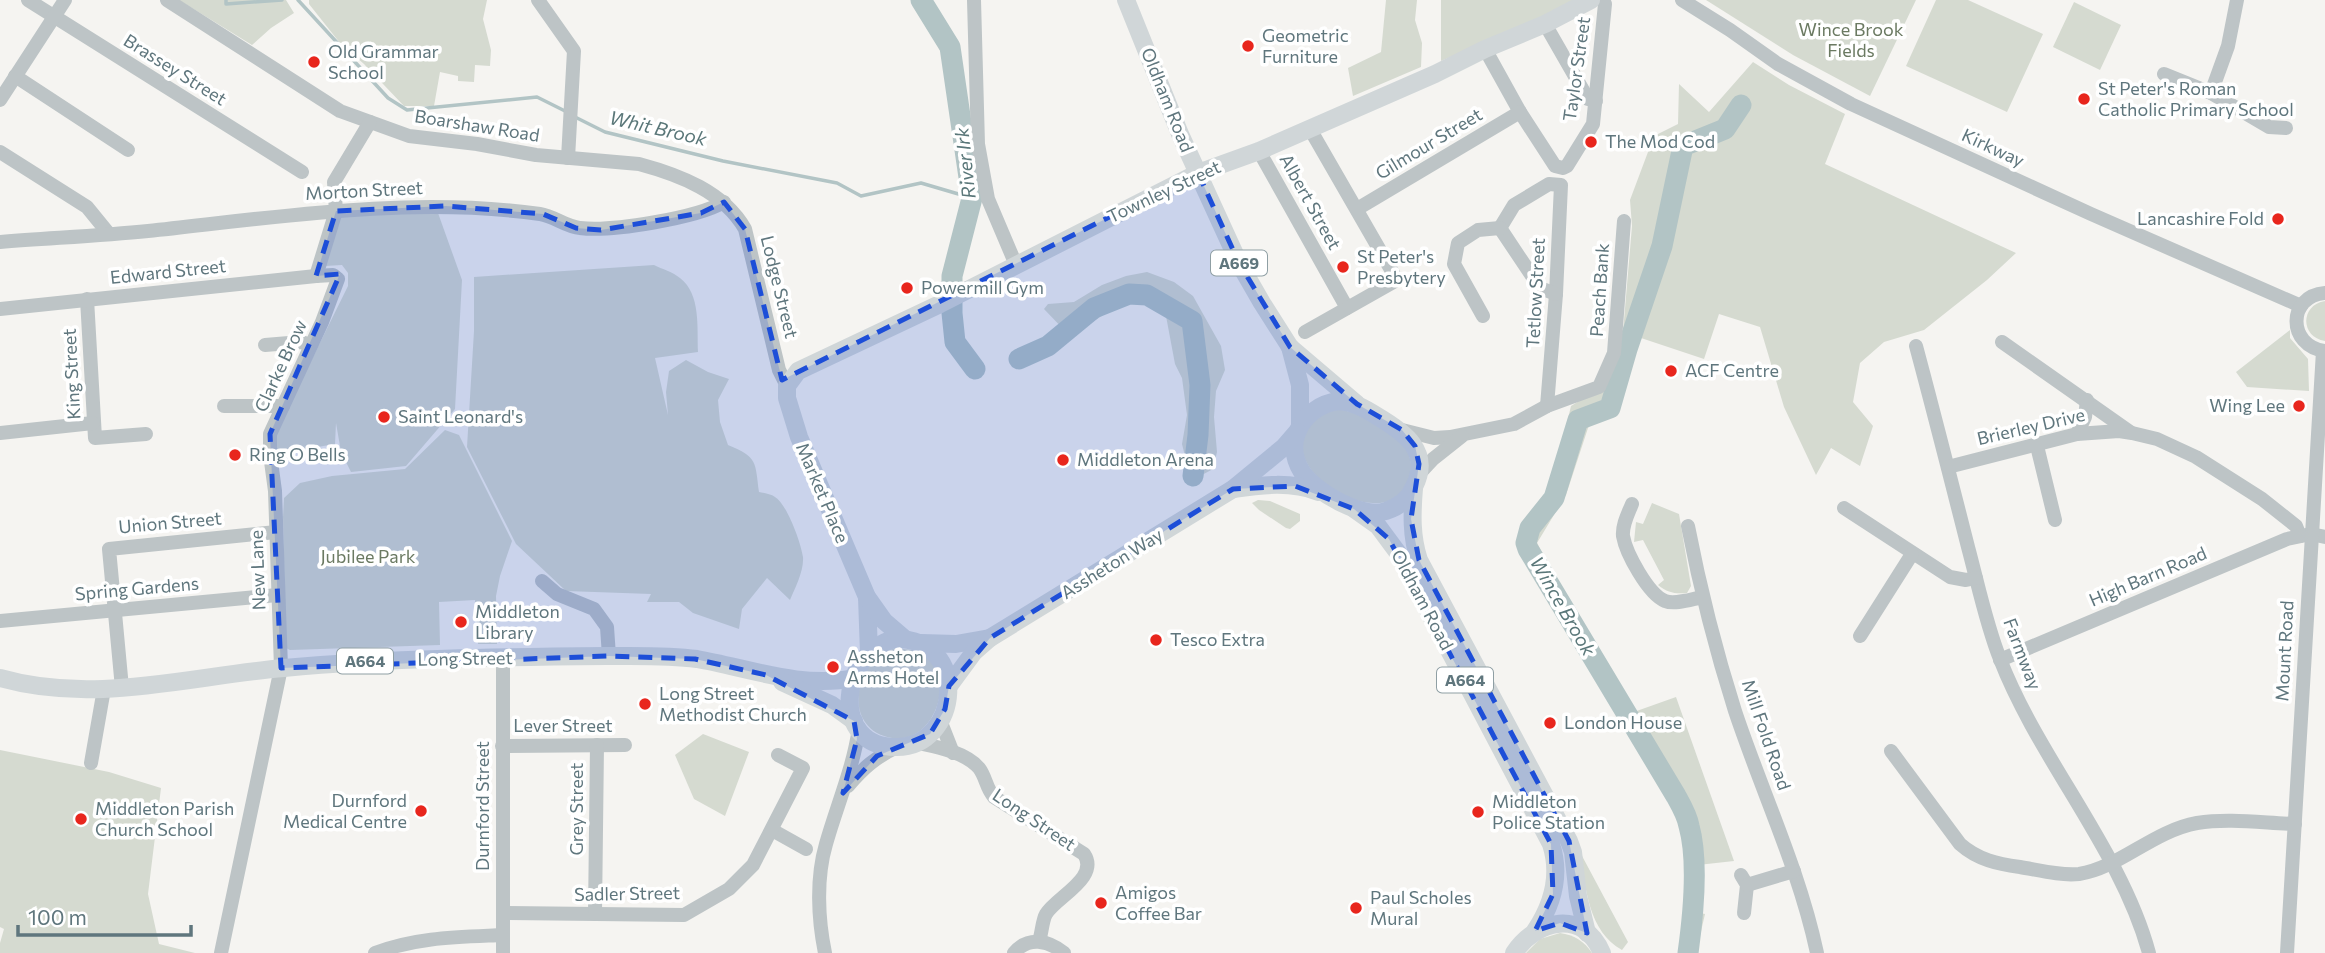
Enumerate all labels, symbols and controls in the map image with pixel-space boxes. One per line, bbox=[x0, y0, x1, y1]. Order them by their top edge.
street label: Taylor Street bbox=[1558, 15, 1594, 123]
park label: Wince Brook Fields bbox=[1799, 18, 1904, 61]
place label: Geometric Furniture bbox=[1262, 24, 1349, 67]
street label: Brassey Street bbox=[120, 29, 231, 110]
marker: Geometric Furniture bbox=[1240, 38, 1256, 54]
place label: Old Grammar School bbox=[328, 40, 439, 83]
street label: Oldham Road bbox=[1137, 44, 1199, 155]
marker: Old Grammar School bbox=[306, 54, 322, 70]
place label: St Peter's Roman Catholic Primary School bbox=[2098, 77, 2294, 120]
marker: St Peter's Roman Catholic Primary School bbox=[2076, 91, 2092, 107]
street label: Gilmour Street bbox=[1371, 103, 1486, 184]
street label: Boarshaw Road bbox=[413, 104, 541, 146]
water label: Whit Brook bbox=[607, 105, 710, 150]
street label: Kirkway bbox=[1959, 123, 2028, 171]
water label: River Irk bbox=[949, 126, 980, 200]
place label: The Mod Cod bbox=[1605, 130, 1715, 152]
marker: The Mod Cod bbox=[1583, 134, 1599, 150]
street label: Albert Street bbox=[1276, 150, 1346, 253]
street label: Townley Street bbox=[1103, 155, 1224, 227]
street label: Morton Street bbox=[305, 176, 423, 204]
place label: Lancashire Fold bbox=[2137, 207, 2264, 229]
marker: Lancashire Fold bbox=[2270, 211, 2286, 227]
street label: Lodge Street bbox=[757, 233, 803, 340]
street label: Tetlow Street bbox=[1521, 237, 1549, 349]
street label: Peach Bank bbox=[1585, 242, 1613, 337]
place label: St Peter's Presbytery bbox=[1357, 245, 1446, 288]
road number: A669 bbox=[1211, 250, 1267, 276]
street label: Edward Street bbox=[109, 254, 227, 288]
marker: St Peter's Presbytery bbox=[1335, 259, 1351, 275]
place label: Powermill Gym bbox=[921, 276, 1044, 298]
marker: Powermill Gym bbox=[899, 280, 915, 296]
street label: Clarke Brow bbox=[249, 316, 311, 415]
street label: King Street bbox=[58, 328, 84, 420]
place label: ACF Centre bbox=[1685, 359, 1779, 381]
marker: ACF Centre bbox=[1663, 363, 1679, 379]
place label: Wing Lee bbox=[2209, 394, 2285, 416]
marker: Wing Lee bbox=[2291, 398, 2307, 414]
street label: Brierley Drive bbox=[1975, 403, 2087, 449]
place label: Saint Leonard's bbox=[398, 405, 523, 427]
marker: Saint Leonard's bbox=[376, 409, 392, 425]
street label: Market Place bbox=[792, 439, 854, 546]
place label: Ring O Bells bbox=[249, 443, 346, 465]
marker: Ring O Bells bbox=[227, 447, 243, 463]
place label: Middleton Arena bbox=[1077, 448, 1214, 470]
marker: Middleton Arena bbox=[1055, 452, 1071, 468]
street label: Union Street bbox=[117, 507, 222, 537]
street label: Assheton Way bbox=[1056, 523, 1167, 603]
street label: New Lane bbox=[245, 530, 269, 611]
street label: High Barn Road bbox=[2085, 541, 2210, 611]
park label: Jubilee Park bbox=[320, 545, 416, 567]
street label: Oldham Road bbox=[1387, 546, 1459, 654]
water label: Wince Brook bbox=[1526, 552, 1601, 660]
street label: Spring Gardens bbox=[74, 572, 200, 604]
place label: Middleton Library bbox=[475, 600, 560, 643]
street label: Mount Road bbox=[2270, 600, 2298, 702]
marker: Middleton Library bbox=[453, 614, 469, 630]
street label: Farmway bbox=[1999, 615, 2047, 693]
place label: Tesco Extra bbox=[1170, 628, 1265, 650]
marker: Tesco Extra bbox=[1148, 632, 1164, 648]
place label: Assheton Arms Hotel bbox=[847, 645, 939, 688]
street label: Long Street bbox=[417, 646, 513, 670]
road number: A664 bbox=[337, 648, 393, 674]
marker: Assheton Arms Hotel bbox=[825, 659, 841, 675]
road number: A664 bbox=[1437, 667, 1493, 692]
street label: Mill Fold Road bbox=[1738, 676, 1796, 793]
place label: Long Street Methodist Church bbox=[659, 682, 807, 725]
marker: Long Street Methodist Church bbox=[637, 696, 653, 712]
place label: London House bbox=[1564, 711, 1682, 733]
street label: Lever Street bbox=[513, 714, 613, 736]
marker: London House bbox=[1542, 715, 1558, 731]
street label: Durnford Street bbox=[471, 741, 493, 871]
street label: Grey Street bbox=[565, 763, 587, 855]
street label: Long Street bbox=[989, 783, 1080, 855]
place label: Durnford Medical Centre bbox=[283, 789, 407, 832]
place label: Middleton Police Station bbox=[1492, 790, 1605, 833]
place label: Middleton Parish Church School bbox=[95, 797, 234, 840]
marker: Durnford Medical Centre bbox=[413, 803, 429, 819]
marker: Middleton Police Station bbox=[1470, 804, 1486, 820]
marker: Middleton Parish Church School bbox=[73, 811, 89, 827]
street label: Sadler Street bbox=[574, 881, 680, 905]
place label: Amigos Coffee Bar bbox=[1115, 881, 1202, 924]
place label: Paul Scholes Mural bbox=[1370, 886, 1472, 929]
scale bar bbox=[18, 894, 191, 938]
marker: Amigos Coffee Bar bbox=[1093, 895, 1109, 911]
marker: Paul Scholes Mural bbox=[1348, 900, 1364, 916]
text: 100 m bbox=[28, 904, 87, 929]

